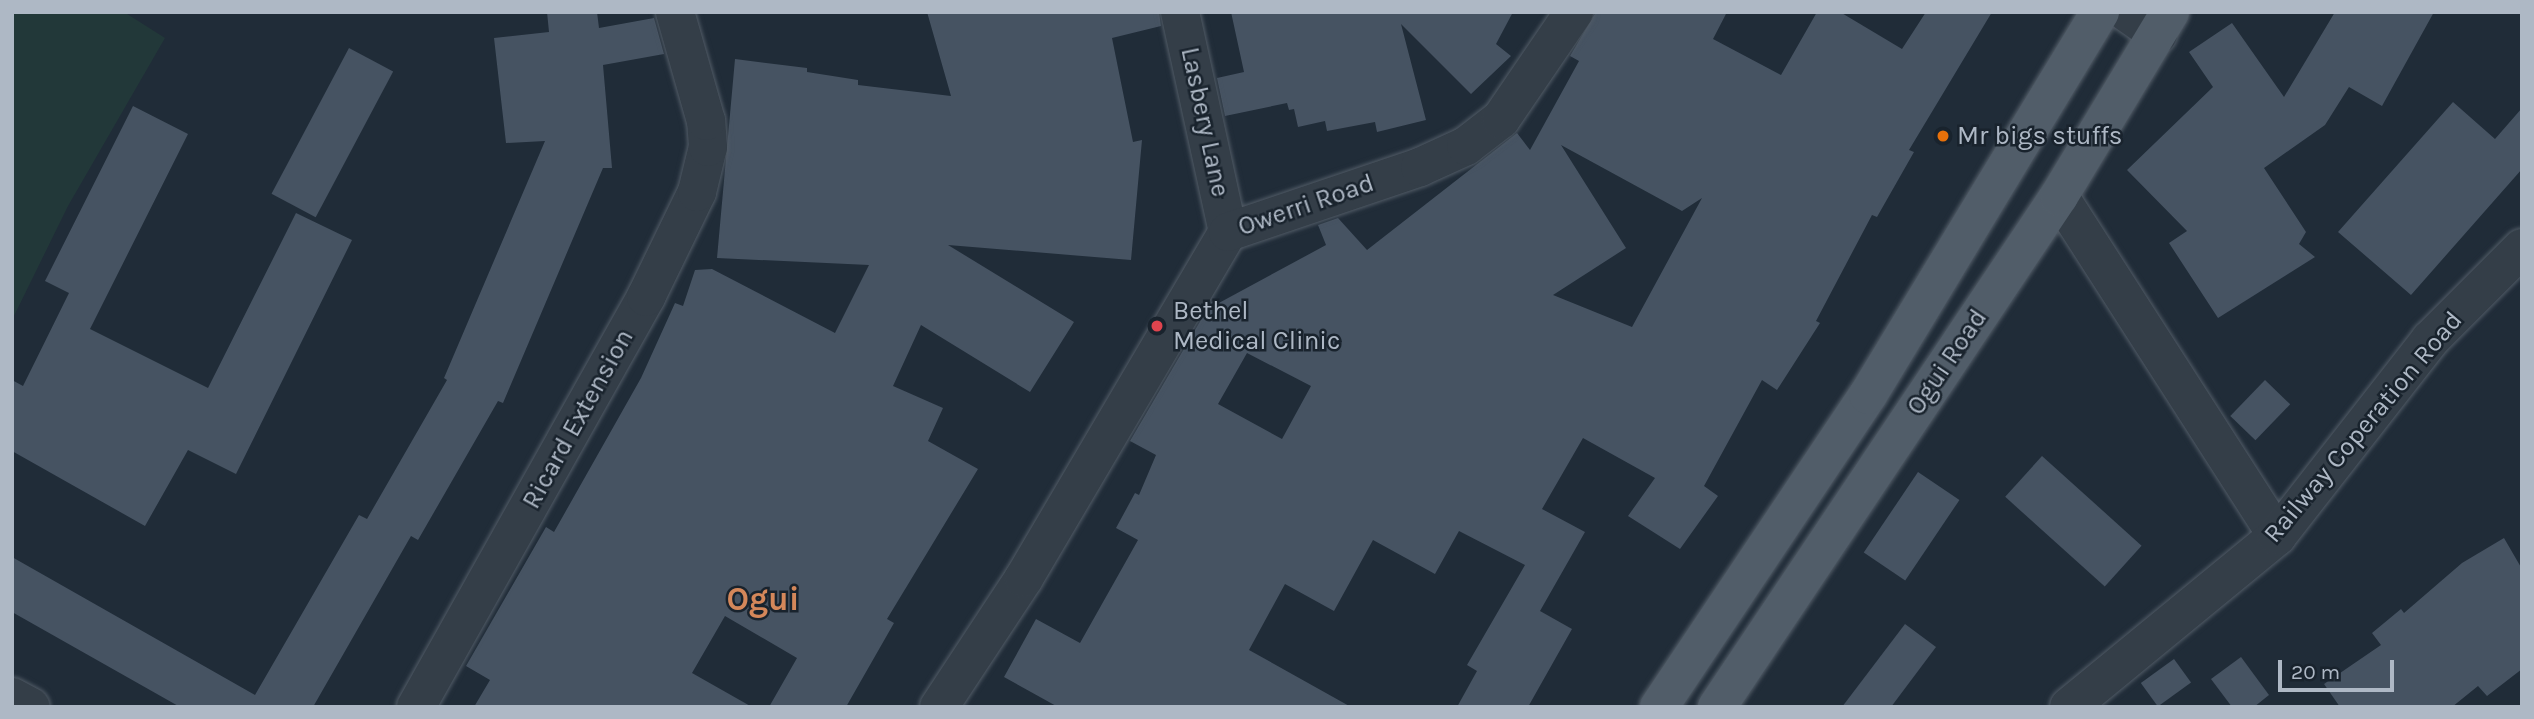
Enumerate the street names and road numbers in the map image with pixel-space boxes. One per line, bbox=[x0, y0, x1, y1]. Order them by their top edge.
street label: Lasbery Lane bbox=[1174, 44, 1236, 200]
street label: Owerri Road bbox=[1234, 167, 1378, 243]
street label: Ogui Road bbox=[1900, 303, 1994, 421]
street label: Railway Coperation Road bbox=[2257, 305, 2469, 549]
street label: Ricard Extension bbox=[516, 324, 640, 514]

